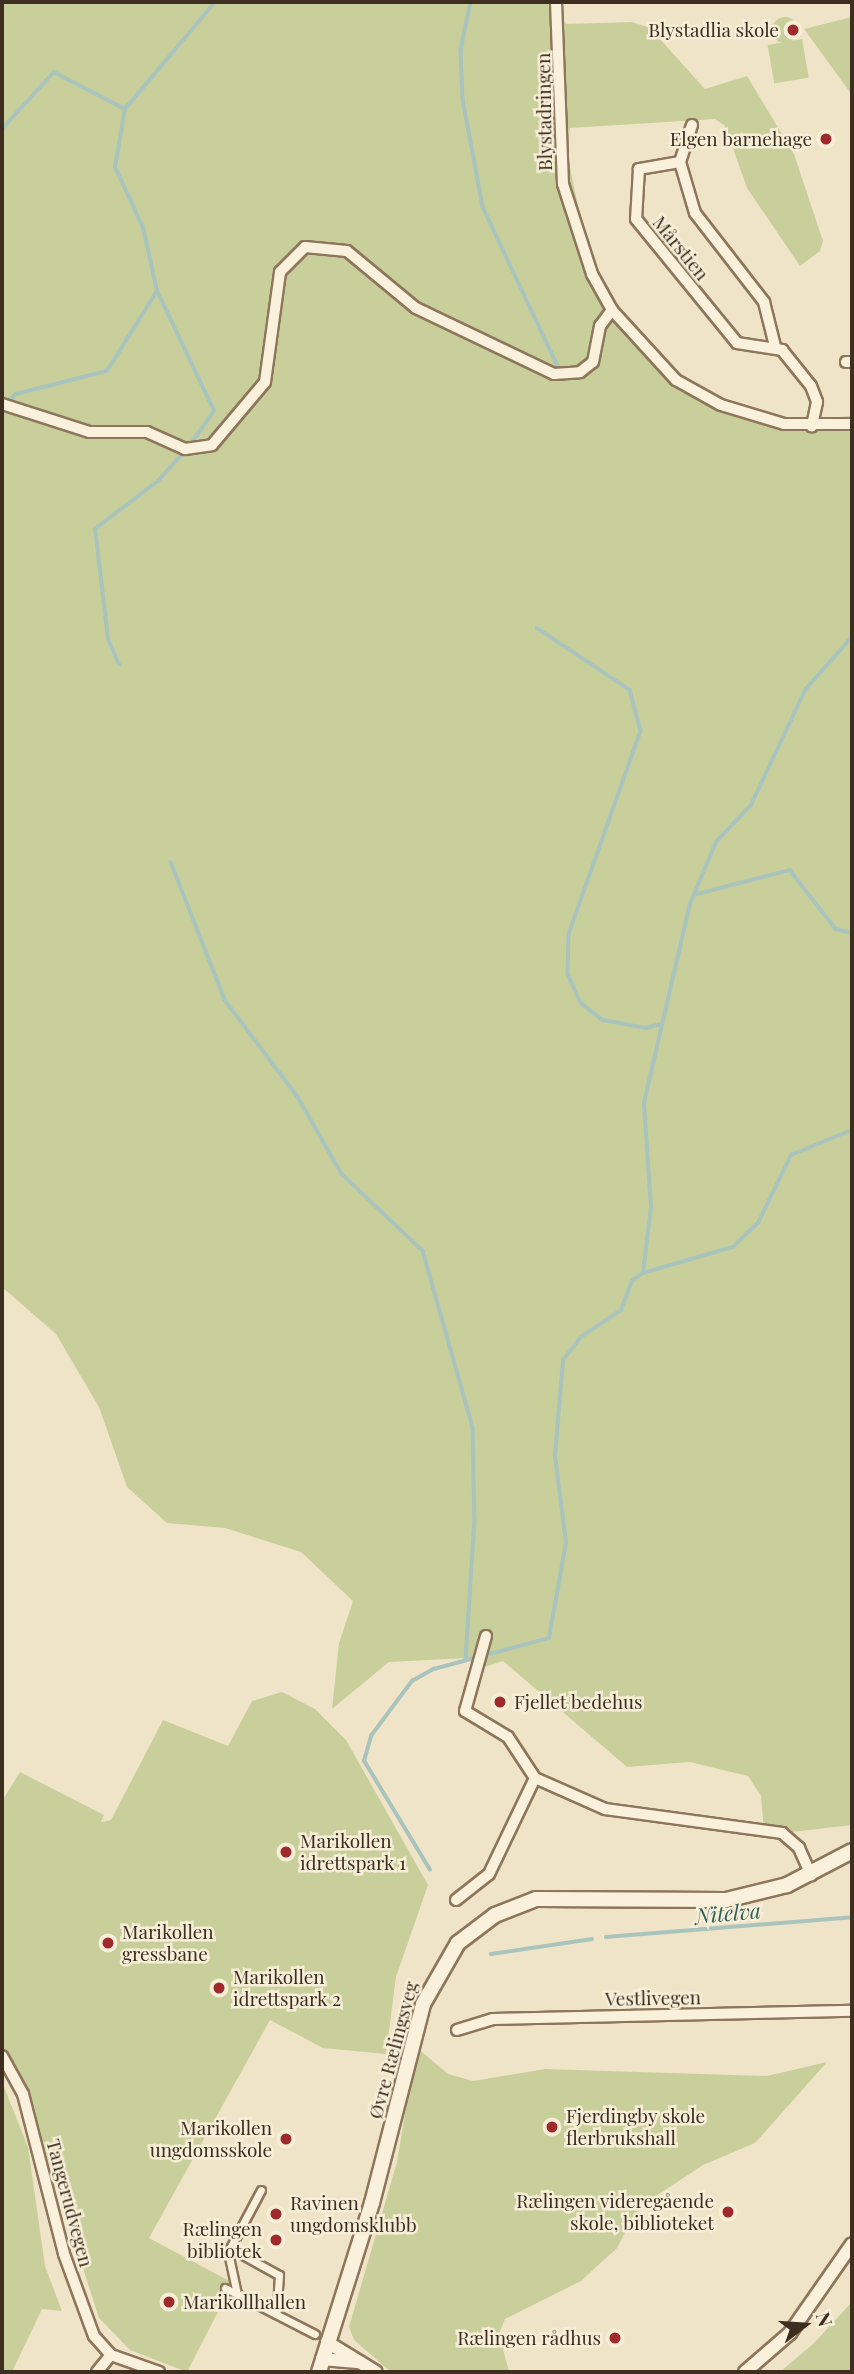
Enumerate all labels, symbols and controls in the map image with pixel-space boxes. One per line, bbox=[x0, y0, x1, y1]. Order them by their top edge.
place label: Blystadlia skole bbox=[648, 19, 779, 41]
marker: Blystadlia skole bbox=[785, 22, 801, 38]
street label: Blystadringen bbox=[532, 53, 556, 171]
place label: Elgen barnehage bbox=[670, 128, 812, 150]
marker: Elgen barnehage bbox=[818, 131, 834, 147]
street label: Mårstien bbox=[648, 211, 714, 285]
place label: Fjellet bedehus bbox=[514, 1691, 643, 1713]
marker: Fjellet bedehus bbox=[492, 1694, 508, 1710]
place label: Marikollen idrettspark 1 bbox=[300, 1830, 406, 1874]
marker: Marikollen idrettspark 1 bbox=[278, 1844, 294, 1860]
water label: Nitelva bbox=[694, 1897, 762, 1927]
place label: Marikollen gressbane bbox=[122, 1921, 214, 1965]
marker: Marikollen gressbane bbox=[100, 1935, 116, 1951]
place label: Marikollen idrettspark 2 bbox=[233, 1966, 341, 2010]
street label: Øvre Rælingsveg bbox=[364, 1979, 422, 2121]
marker: Marikollen idrettspark 2 bbox=[211, 1980, 227, 1996]
street label: Vestlivegen bbox=[605, 1986, 701, 2010]
place label: Fjerdingby skole flerbrukshall bbox=[566, 2105, 706, 2149]
place label: Marikollen ungdomsskole bbox=[150, 2117, 272, 2161]
marker: Fjerdingby skole flerbrukshall bbox=[544, 2119, 560, 2135]
marker: Marikollen ungdomsskole bbox=[278, 2131, 294, 2147]
street label: Tangerudvegen bbox=[42, 2136, 98, 2270]
place label: Rælingen videregående skole, biblioteket bbox=[516, 2190, 714, 2234]
place label: Ravinen ungdomsklubb bbox=[290, 2192, 417, 2236]
marker: Rælingen videregående skole, biblioteket bbox=[720, 2204, 736, 2220]
marker: Ravinen ungdomsklubb bbox=[268, 2206, 284, 2222]
place label: Rælingen bibliotek bbox=[183, 2218, 262, 2262]
marker: Rælingen bibliotek bbox=[268, 2232, 284, 2248]
north arrow bbox=[770, 2290, 840, 2360]
place label: Marikollhallen bbox=[183, 2291, 306, 2313]
marker: Marikollhallen bbox=[161, 2294, 177, 2310]
text: N bbox=[811, 2308, 840, 2329]
place label: Rælingen rådhus bbox=[457, 2327, 601, 2349]
marker: Rælingen rådhus bbox=[607, 2330, 623, 2346]

